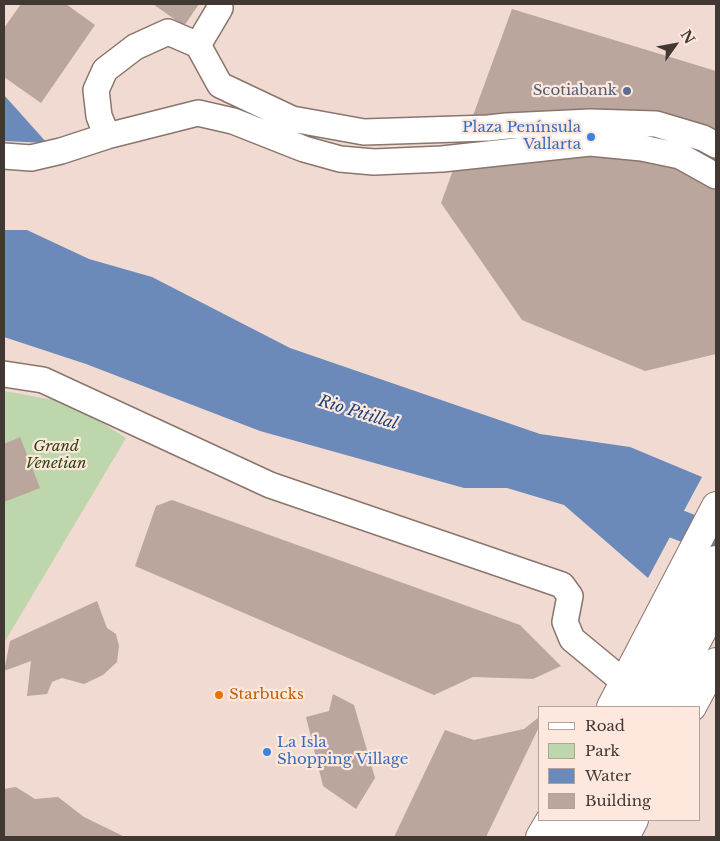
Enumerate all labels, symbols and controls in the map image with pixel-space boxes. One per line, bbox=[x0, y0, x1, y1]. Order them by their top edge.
north arrow bbox=[650, 20, 700, 70]
text: N bbox=[677, 27, 699, 47]
place label: Scotiabank bbox=[533, 82, 617, 100]
marker: Scotiabank bbox=[621, 85, 633, 97]
place label: Plaza Península Vallarta bbox=[462, 119, 581, 154]
marker: Plaza Península Vallarta bbox=[585, 131, 597, 143]
water label: Rio Pitillal bbox=[316, 392, 400, 434]
park label: Grand Venetian bbox=[26, 438, 86, 473]
place label: Starbucks bbox=[229, 686, 304, 704]
marker: Starbucks bbox=[213, 689, 225, 701]
legend bbox=[538, 706, 700, 821]
text: Road bbox=[585, 716, 625, 735]
place label: La Isla Shopping Village bbox=[277, 734, 408, 769]
text: Park bbox=[585, 741, 620, 760]
marker: La Isla Shopping Village bbox=[261, 746, 273, 758]
text: Water bbox=[585, 766, 631, 785]
text: Building bbox=[585, 791, 651, 810]

